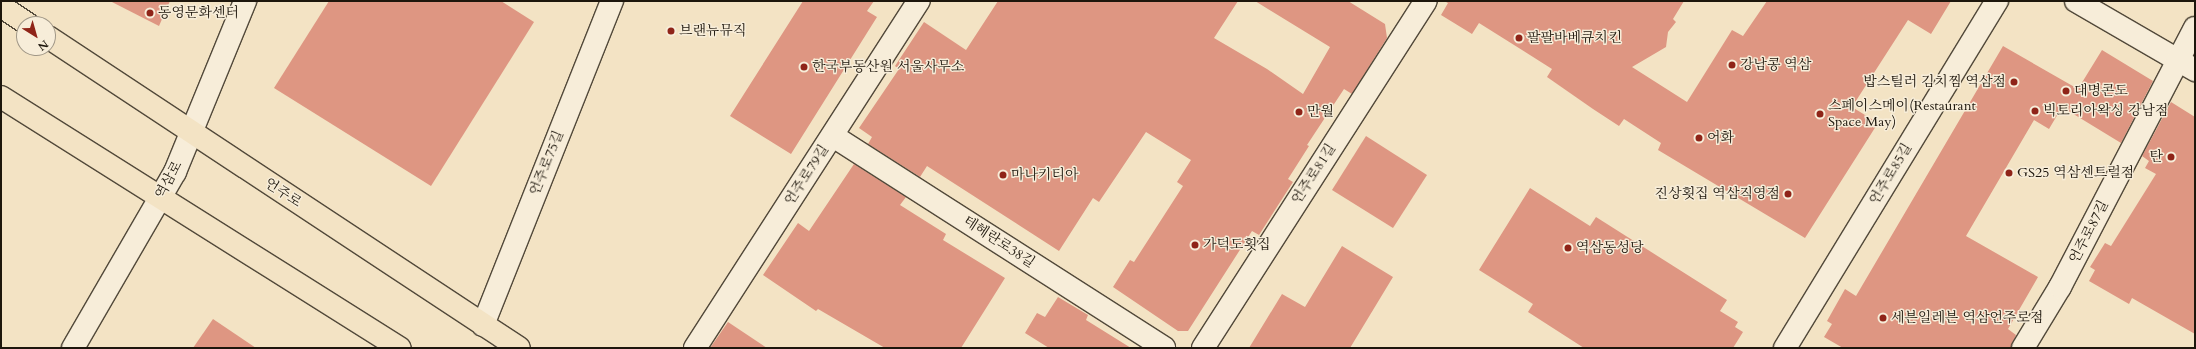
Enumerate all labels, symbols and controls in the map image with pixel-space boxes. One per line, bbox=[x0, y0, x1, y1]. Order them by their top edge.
place label: 동영문화센터 bbox=[158, 5, 239, 21]
marker: 동영문화센터 bbox=[145, 8, 155, 18]
north arrow bbox=[16, 16, 56, 56]
place label: 브랜뉴뮤직 bbox=[679, 23, 747, 39]
marker: 브랜뉴뮤직 bbox=[666, 26, 676, 36]
place label: 팔팔바베큐치킨 bbox=[1527, 30, 1622, 46]
marker: 팔팔바베큐치킨 bbox=[1514, 33, 1524, 43]
text: N bbox=[35, 36, 51, 54]
place label: 강남콩 역삼 bbox=[1740, 57, 1811, 73]
place label: 한국부동산원 서울사무소 bbox=[812, 59, 965, 75]
marker: 강남콩 역삼 bbox=[1727, 60, 1737, 70]
marker: 한국부동산원 서울사무소 bbox=[799, 62, 809, 72]
place label: 밥스틸러 김치찜 역삼점 bbox=[1863, 74, 2006, 90]
marker: 밥스틸러 김치찜 역삼점 bbox=[2009, 77, 2019, 87]
place label: 대명콘도 bbox=[2074, 83, 2128, 99]
marker: 대명콘도 bbox=[2061, 86, 2071, 96]
place label: 스페이스메이(Restaurant Space May) bbox=[1828, 98, 1976, 130]
place label: 빅토리아왁싱 강남점 bbox=[2043, 103, 2168, 119]
place label: 만월 bbox=[1307, 104, 1334, 120]
marker: 빅토리아왁싱 강남점 bbox=[2030, 106, 2040, 116]
marker: 만월 bbox=[1294, 107, 1304, 117]
marker: 스페이스메이(Restaurant Space May) bbox=[1815, 109, 1825, 119]
street label: 언주로75길 bbox=[526, 128, 568, 198]
place label: 어화 bbox=[1707, 130, 1734, 146]
marker: 어화 bbox=[1694, 133, 1704, 143]
street label: 언주로85길 bbox=[1866, 140, 1916, 208]
street label: 언주로81길 bbox=[1288, 141, 1340, 207]
street label: 언주로79길 bbox=[781, 142, 833, 208]
place label: 탄 bbox=[2149, 149, 2163, 165]
marker: 탄 bbox=[2166, 152, 2176, 162]
street label: 역삼로 bbox=[152, 158, 186, 202]
place label: GS25 역삼센트럴점 bbox=[2017, 165, 2134, 181]
place label: 마나키티아 bbox=[1011, 167, 1079, 183]
marker: GS25 역삼센트럴점 bbox=[2004, 168, 2014, 178]
marker: 마나키티아 bbox=[998, 170, 1008, 180]
street label: 언주로 bbox=[261, 175, 305, 211]
place label: 진상횟집 역삼직영점 bbox=[1655, 186, 1780, 202]
marker: 진상횟집 역삼직영점 bbox=[1783, 189, 1793, 199]
street label: 언주로87길 bbox=[2066, 198, 2112, 266]
street label: 테헤란로38길 bbox=[960, 213, 1038, 271]
place label: 가덕도횟집 bbox=[1203, 237, 1271, 253]
marker: 가덕도횟집 bbox=[1190, 240, 1200, 250]
place label: 역삼동성당 bbox=[1576, 240, 1644, 256]
marker: 역삼동성당 bbox=[1563, 243, 1573, 253]
place label: 세븐일레븐 역삼언주로점 bbox=[1891, 310, 2044, 326]
marker: 세븐일레븐 역삼언주로점 bbox=[1878, 313, 1888, 323]

